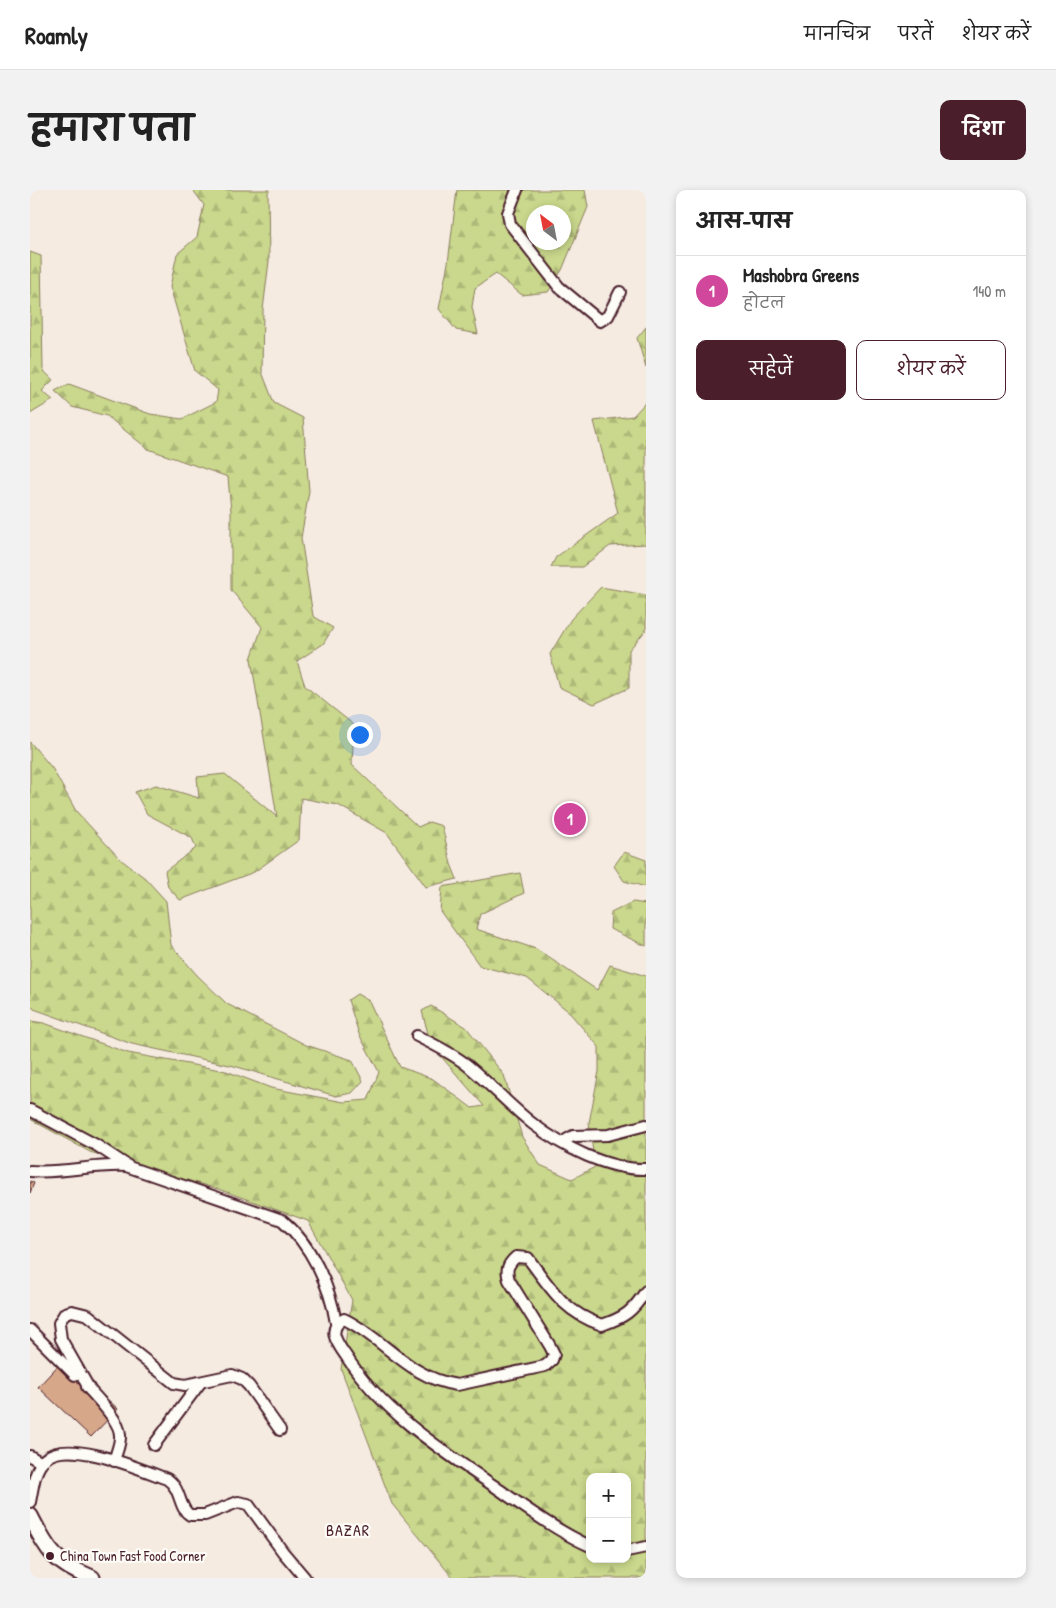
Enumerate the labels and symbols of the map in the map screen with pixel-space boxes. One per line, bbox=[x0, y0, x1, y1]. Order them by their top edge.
north arrow bbox=[526, 205, 571, 250]
your location bbox=[347, 722, 373, 748]
pin: 1 bbox=[554, 800, 586, 838]
district label: BAZAR bbox=[326, 1519, 370, 1541]
place label: China Town Fast Food Corner bbox=[60, 1546, 206, 1565]
marker: China Town Fast Food Corner bbox=[44, 1550, 56, 1562]

